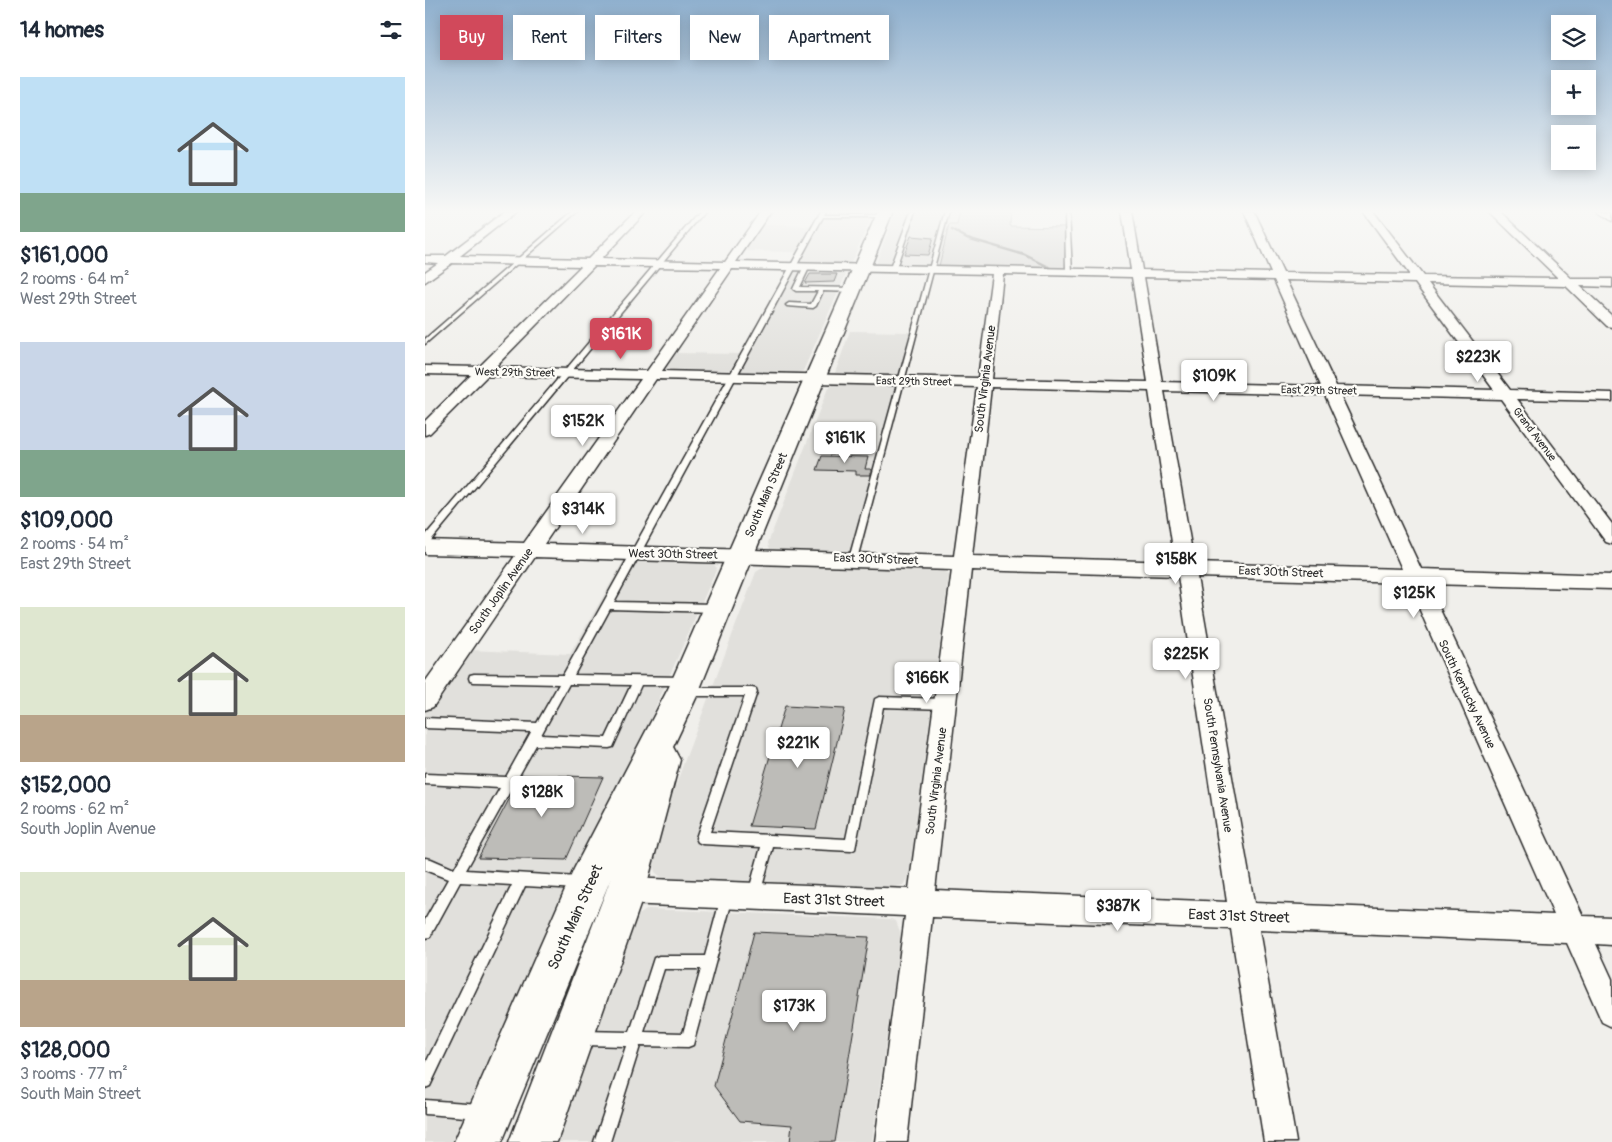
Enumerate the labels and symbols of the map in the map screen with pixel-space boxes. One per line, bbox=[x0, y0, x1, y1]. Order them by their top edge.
pin: $161K bbox=[586, 318, 656, 360]
street label: South Virginia Avenue bbox=[971, 324, 1000, 434]
pin: $223K bbox=[1443, 340, 1513, 383]
pin: $109K bbox=[1179, 360, 1249, 402]
street label: West 29th Street bbox=[475, 365, 556, 380]
street label: East 29th Street bbox=[876, 374, 953, 389]
street label: East 29th Street bbox=[1281, 383, 1358, 398]
pin: $152K bbox=[548, 404, 618, 447]
street label: Grand Avenue bbox=[1510, 405, 1559, 464]
pin: $161K bbox=[810, 422, 880, 464]
street label: South Main Street bbox=[742, 450, 791, 540]
pin: $314K bbox=[548, 492, 618, 535]
pin: $158K bbox=[1141, 542, 1211, 585]
street label: South Joplin Avenue bbox=[466, 545, 537, 637]
street label: West 30th Street bbox=[628, 546, 718, 563]
street label: East 30th Street bbox=[833, 551, 919, 568]
street label: East 30th Street bbox=[1238, 564, 1324, 581]
pin: $125K bbox=[1379, 576, 1449, 619]
street label: South Kentucky Avenue bbox=[1435, 637, 1498, 751]
pin: $225K bbox=[1151, 638, 1221, 680]
pin: $166K bbox=[892, 662, 962, 704]
street label: South Pennsylvania Avenue bbox=[1199, 697, 1236, 834]
pin: $221K bbox=[763, 726, 833, 769]
street label: South Virginia Avenue bbox=[922, 726, 951, 836]
pin: $128K bbox=[507, 776, 577, 818]
street label: South Main Street bbox=[544, 861, 608, 973]
street label: East 31st Street bbox=[783, 889, 886, 912]
pin: $387K bbox=[1083, 890, 1153, 932]
street label: East 31st Street bbox=[1188, 905, 1291, 928]
pin: $173K bbox=[759, 990, 829, 1032]

